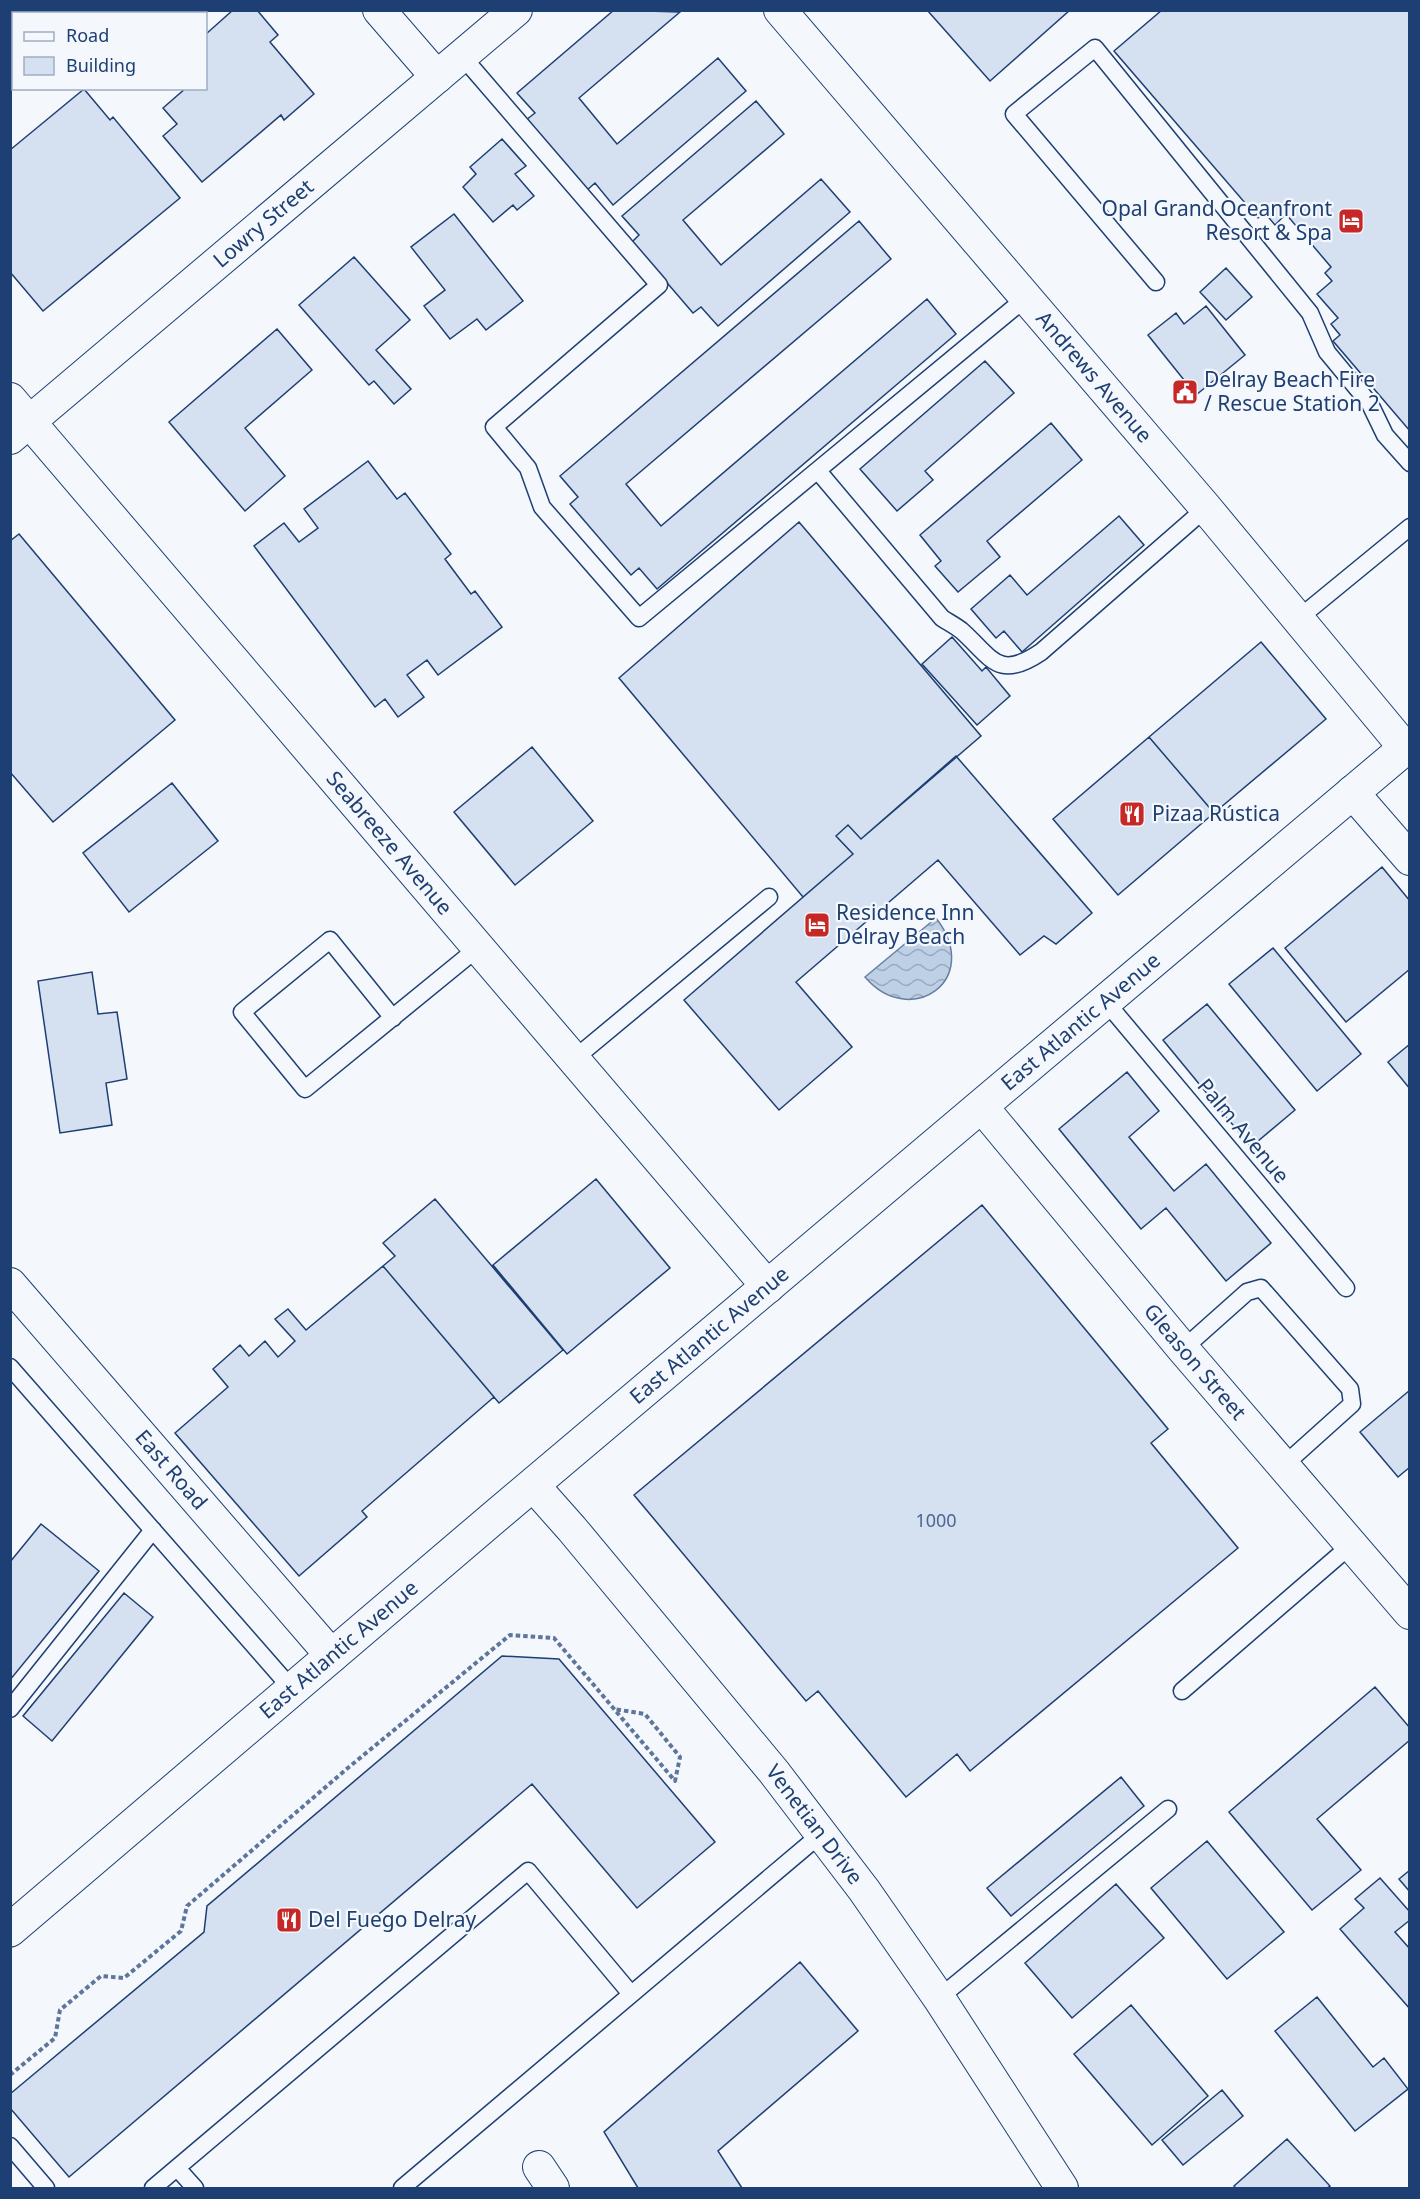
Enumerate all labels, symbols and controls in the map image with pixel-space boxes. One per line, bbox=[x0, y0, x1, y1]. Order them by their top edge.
legend bbox=[12, 12, 207, 90]
text: Road bbox=[66, 23, 109, 47]
text: Building bbox=[66, 53, 136, 77]
street label: Lowry Street bbox=[207, 172, 319, 273]
place label: Opal Grand Oceanfront Resort & Spa bbox=[1102, 194, 1332, 246]
hotel icon: Opal Grand Oceanfront Resort & Spa bbox=[1336, 206, 1366, 236]
street label: Andrews Avenue bbox=[1031, 305, 1159, 448]
place label: Delray Beach Fire / Rescue Station 2 bbox=[1204, 365, 1380, 417]
public building icon: Delray Beach Fire / Rescue Station 2 bbox=[1170, 377, 1200, 407]
street label: Seabreeze Avenue bbox=[321, 765, 459, 920]
restaurant icon: Pizaa Rústica bbox=[1117, 799, 1147, 829]
place label: Pizaa Rústica bbox=[1152, 799, 1280, 827]
place label: Residence Inn Delray Beach bbox=[836, 898, 975, 950]
hotel icon: Residence Inn Delray Beach bbox=[802, 910, 832, 940]
street label: East Atlantic Avenue bbox=[995, 946, 1166, 1096]
street label: Palm Avenue bbox=[1192, 1072, 1296, 1189]
street label: East Atlantic Avenue bbox=[623, 1259, 794, 1410]
street label: Gleason Street bbox=[1138, 1297, 1253, 1426]
street label: East Road bbox=[129, 1423, 214, 1515]
house number: 1000 bbox=[915, 1508, 957, 1532]
street label: East Atlantic Avenue bbox=[253, 1573, 423, 1725]
street label: Venetian Drive bbox=[760, 1758, 870, 1890]
restaurant icon: Del Fuego Delray bbox=[274, 1905, 304, 1935]
place label: Del Fuego Delray bbox=[308, 1905, 476, 1933]

